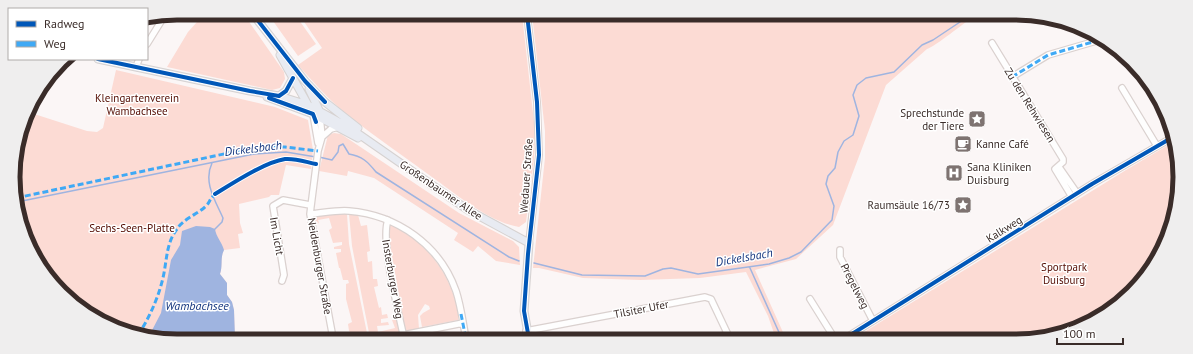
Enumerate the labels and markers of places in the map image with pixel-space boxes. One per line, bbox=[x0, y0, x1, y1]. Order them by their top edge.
place label: Sprechstunde der Tiere bbox=[900, 106, 964, 133]
place icon: Sprechstunde der Tiere bbox=[967, 109, 987, 129]
cafe icon: Kanne Café bbox=[953, 134, 973, 154]
place label: Kanne Café bbox=[976, 137, 1029, 151]
place label: Sana Kliniken Duisburg bbox=[967, 160, 1031, 187]
hospital icon: Sana Kliniken Duisburg bbox=[944, 163, 964, 183]
place icon: Raumsäule 16/73 bbox=[953, 195, 973, 215]
place label: Raumsäule 16/73 bbox=[868, 198, 950, 212]

